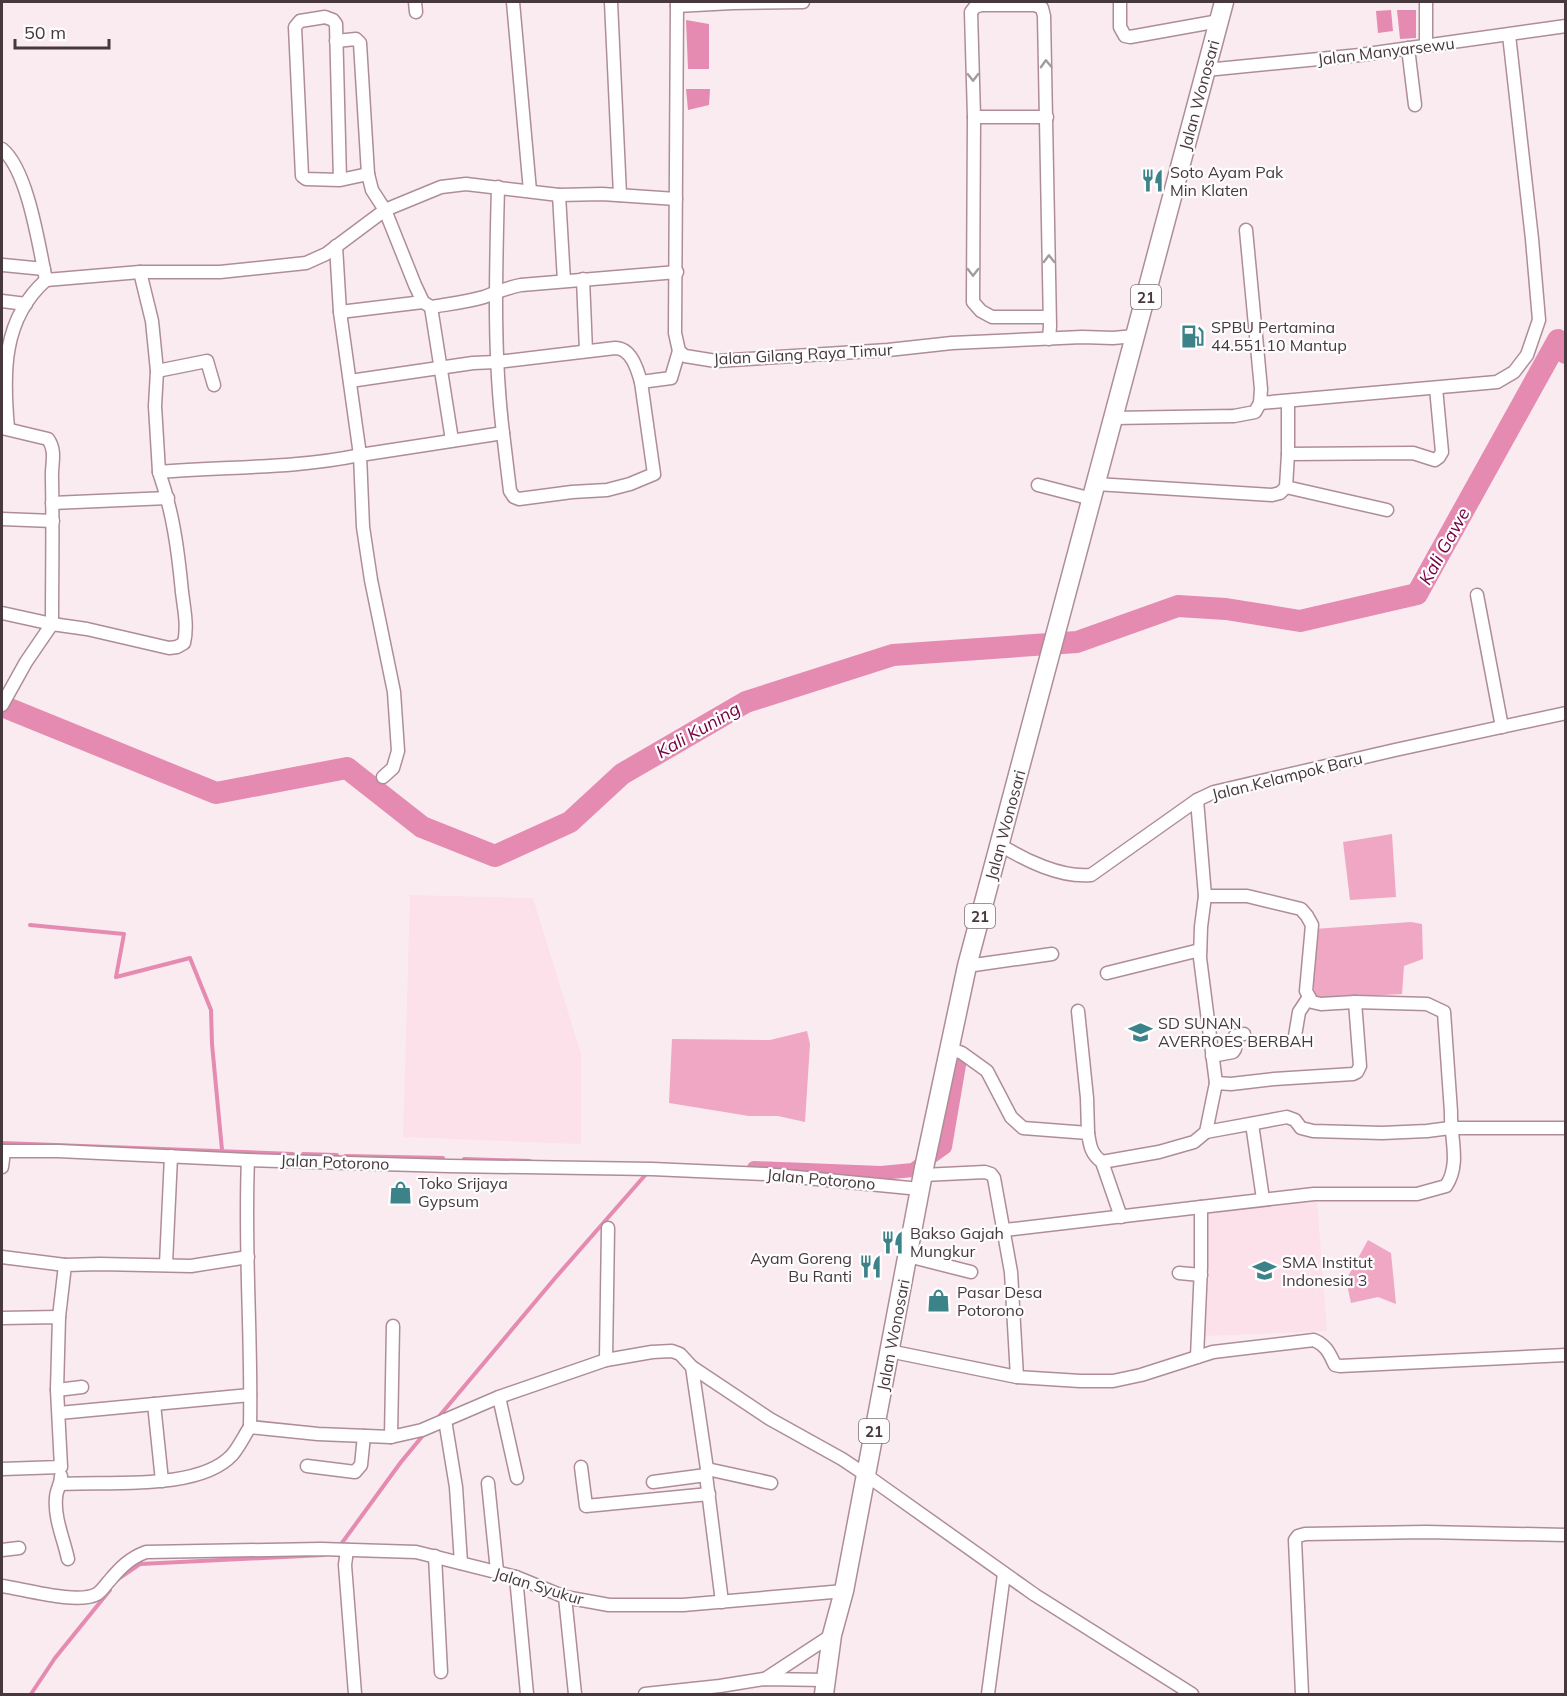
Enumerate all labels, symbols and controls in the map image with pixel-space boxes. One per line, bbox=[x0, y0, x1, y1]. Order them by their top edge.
scale bar bbox=[15, 12, 110, 50]
text: 50 m bbox=[24, 21, 66, 44]
street label: Jalan Manyarsewu bbox=[1316, 33, 1456, 69]
street label: Jalan Wonosari bbox=[1175, 38, 1223, 152]
one-way arrow bbox=[1040, 59, 1052, 68]
one-way arrow bbox=[967, 73, 979, 82]
place label: Soto Ayam Pak Min Klaten bbox=[1170, 162, 1284, 200]
restaurant icon: Soto Ayam Pak Min Klaten bbox=[1139, 168, 1165, 194]
one-way arrow bbox=[1043, 254, 1055, 263]
one-way arrow bbox=[967, 268, 979, 277]
road number: 21 bbox=[1131, 285, 1161, 309]
place label: SPBU Pertamina 44.551.10 Mantup bbox=[1211, 317, 1347, 355]
fuel station icon: SPBU Pertamina 44.551.10 Mantup bbox=[1180, 323, 1206, 349]
street label: Jalan Gilang Raya Timur bbox=[713, 339, 893, 369]
water label: Kali Gawe bbox=[1413, 503, 1475, 589]
water label: Kali Kuning bbox=[652, 697, 744, 763]
street label: Jalan Kelampok Baru bbox=[1210, 748, 1364, 804]
street label: Jalan Wonosari bbox=[981, 768, 1029, 882]
road number: 21 bbox=[965, 904, 995, 928]
place label: SD SUNAN AVERROES BERBAH bbox=[1158, 1013, 1313, 1051]
school or university icon: SD SUNAN AVERROES BERBAH bbox=[1127, 1019, 1153, 1045]
street label: Jalan Potorono bbox=[280, 1150, 390, 1174]
street label: Jalan Potorono bbox=[766, 1164, 876, 1194]
place label: Toko Srijaya Gypsum bbox=[418, 1173, 508, 1211]
shop icon: Toko Srijaya Gypsum bbox=[387, 1179, 413, 1205]
place label: Bakso Gajah Mungkur bbox=[910, 1223, 1004, 1261]
restaurant icon: Bakso Gajah Mungkur bbox=[879, 1229, 905, 1255]
place label: Ayam Goreng Bu Ranti bbox=[750, 1248, 852, 1286]
place label: SMA Institut Indonesia 3 bbox=[1282, 1252, 1373, 1290]
restaurant icon: Ayam Goreng Bu Ranti bbox=[857, 1254, 883, 1280]
school or university icon: SMA Institut Indonesia 3 bbox=[1251, 1258, 1277, 1284]
street label: Jalan Wonosari bbox=[872, 1277, 914, 1393]
place label: Pasar Desa Potorono bbox=[957, 1282, 1042, 1320]
shop icon: Pasar Desa Potorono bbox=[926, 1288, 952, 1314]
road number: 21 bbox=[859, 1419, 889, 1443]
street label: Jalan Syukur bbox=[492, 1563, 586, 1609]

